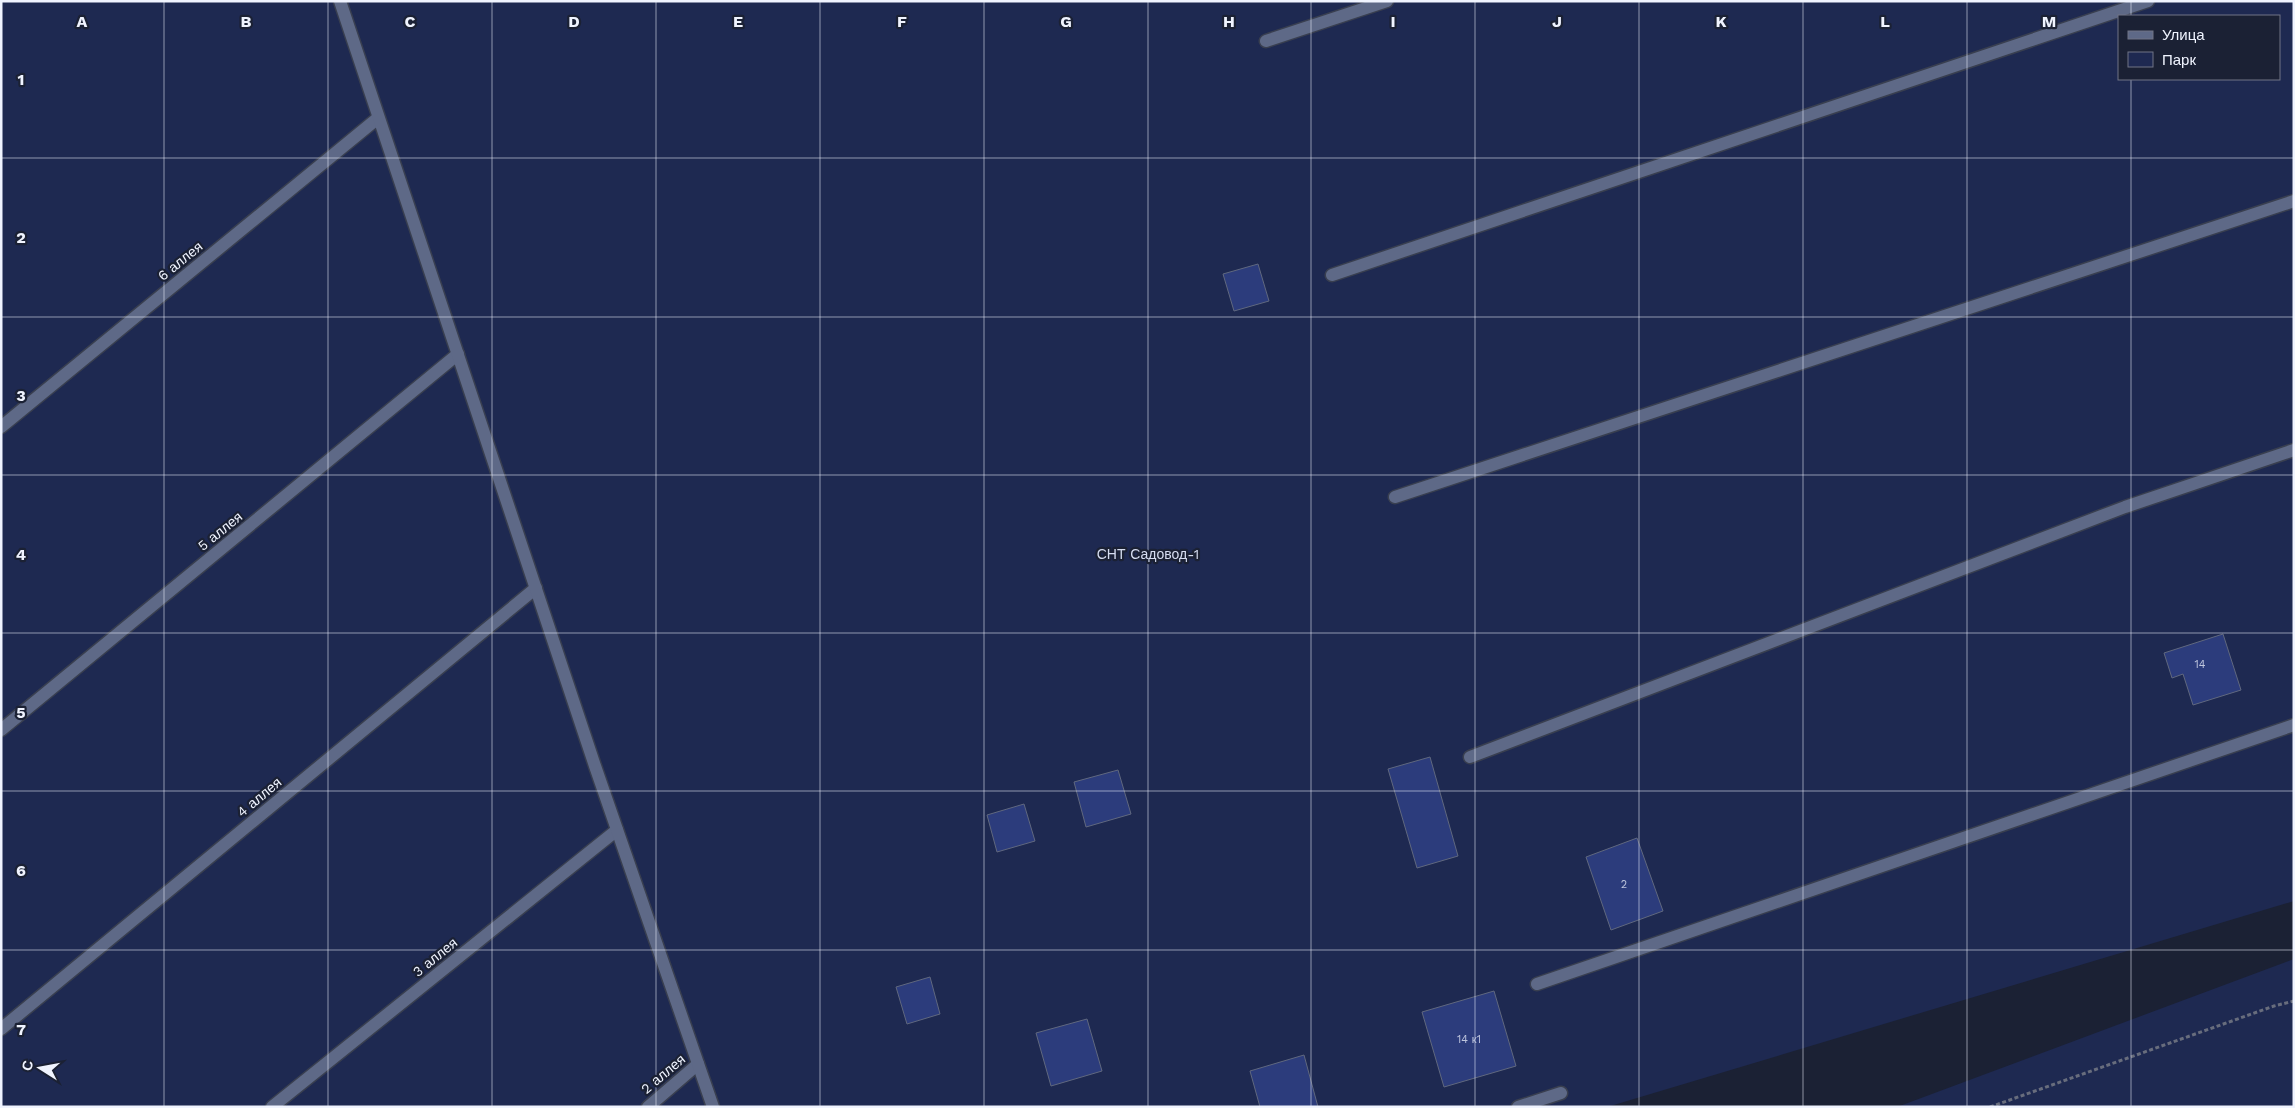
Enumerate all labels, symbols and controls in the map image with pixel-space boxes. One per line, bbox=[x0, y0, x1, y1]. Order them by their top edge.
text: A bbox=[77, 12, 88, 31]
text: B bbox=[241, 12, 252, 31]
text: C bbox=[405, 12, 416, 31]
text: D bbox=[568, 12, 580, 31]
text: E bbox=[733, 12, 743, 31]
text: F bbox=[897, 12, 907, 31]
text: G bbox=[1060, 12, 1072, 31]
text: H bbox=[1223, 12, 1235, 31]
text: I bbox=[1390, 12, 1396, 31]
text: J bbox=[1552, 12, 1562, 31]
text: K bbox=[1715, 12, 1727, 31]
text: L bbox=[1880, 12, 1890, 31]
text: M bbox=[2042, 12, 2056, 31]
legend bbox=[2118, 15, 2280, 80]
text: Улица bbox=[2162, 26, 2205, 44]
text: Парк bbox=[2162, 51, 2196, 69]
text: 1 bbox=[18, 70, 24, 89]
text: 2 bbox=[16, 228, 26, 247]
street label: 6 аллея bbox=[154, 238, 206, 284]
text: 3 bbox=[16, 386, 26, 405]
street label: 5 аллея bbox=[195, 508, 245, 554]
text: 4 bbox=[16, 545, 26, 564]
park label: СНТ Садовод-1 bbox=[1097, 546, 1199, 562]
house number: 14 bbox=[2194, 658, 2206, 671]
text: 5 bbox=[16, 703, 26, 722]
street label: 4 аллея bbox=[234, 774, 284, 820]
text: 6 bbox=[16, 861, 26, 880]
house number: 2 bbox=[1621, 878, 1627, 891]
street label: 3 аллея bbox=[410, 934, 460, 980]
text: 7 bbox=[16, 1020, 26, 1039]
house number: 14 к1 bbox=[1457, 1033, 1481, 1046]
north arrow bbox=[15, 1043, 65, 1093]
street label: 2 аллея bbox=[638, 1051, 688, 1097]
text: С bbox=[18, 1059, 36, 1072]

